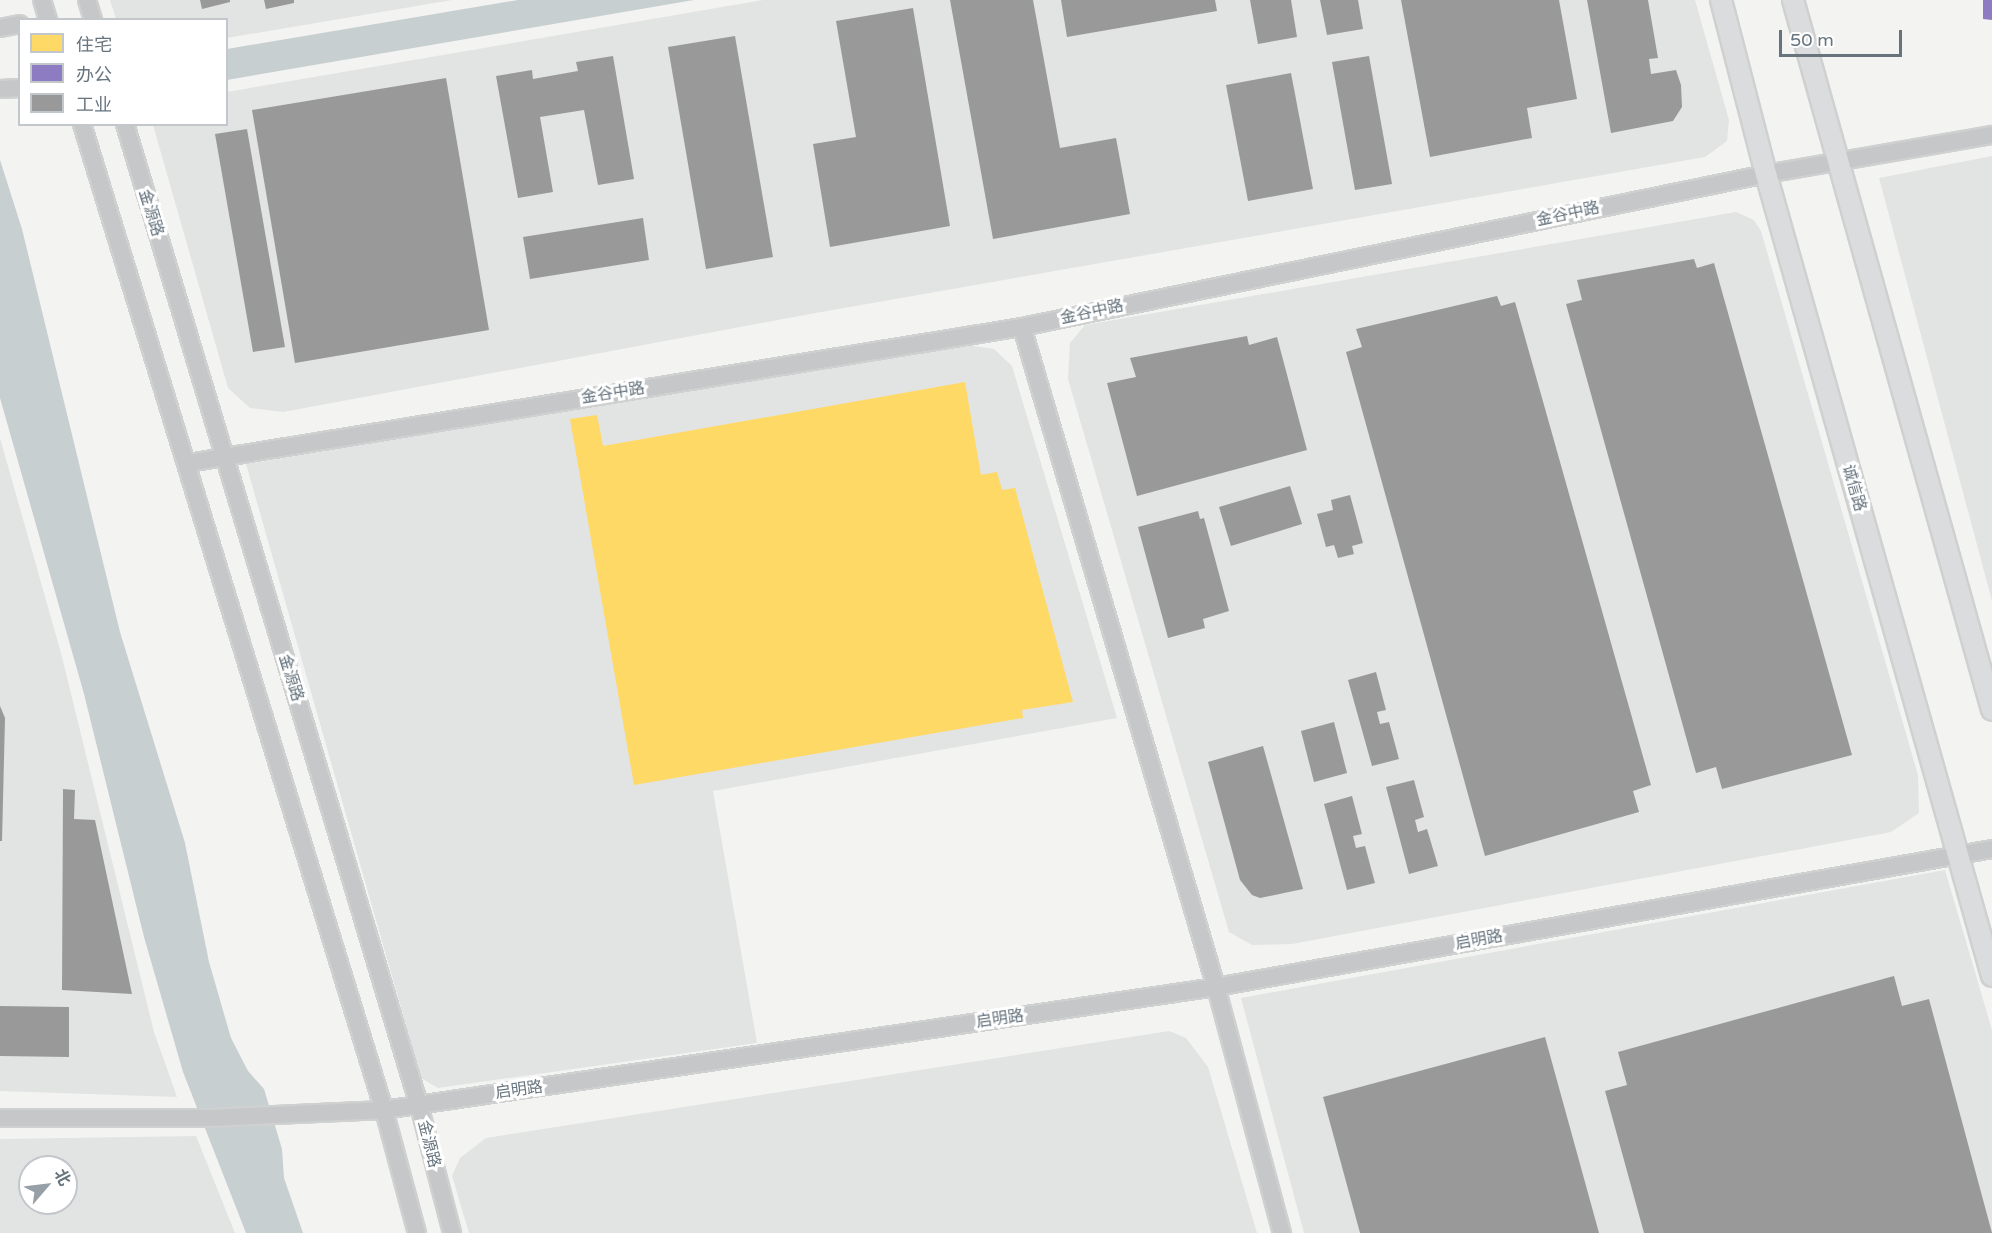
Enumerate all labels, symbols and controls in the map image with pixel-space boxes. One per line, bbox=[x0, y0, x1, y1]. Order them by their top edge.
legend bbox=[18, 18, 228, 126]
scale bar bbox=[1782, 18, 1905, 56]
text: 50 m bbox=[1790, 29, 1834, 51]
text: 住宅 bbox=[76, 34, 112, 56]
text: 办公 bbox=[76, 64, 112, 86]
text: 工业 bbox=[76, 94, 112, 116]
street label: 金源路 bbox=[135, 187, 167, 239]
street label: 金谷中路 bbox=[1535, 198, 1601, 230]
street label: 金谷中路 bbox=[1059, 296, 1125, 328]
street label: 金谷中路 bbox=[580, 379, 646, 407]
street label: 诚信路 bbox=[1838, 462, 1870, 514]
street label: 金源路 bbox=[275, 652, 307, 704]
street label: 启明路 bbox=[1454, 926, 1504, 954]
street label: 启明路 bbox=[975, 1006, 1025, 1032]
street label: 启明路 bbox=[494, 1077, 544, 1103]
street label: 金源路 bbox=[414, 1118, 444, 1170]
north arrow bbox=[18, 1155, 78, 1215]
text: 北 bbox=[50, 1166, 75, 1189]

